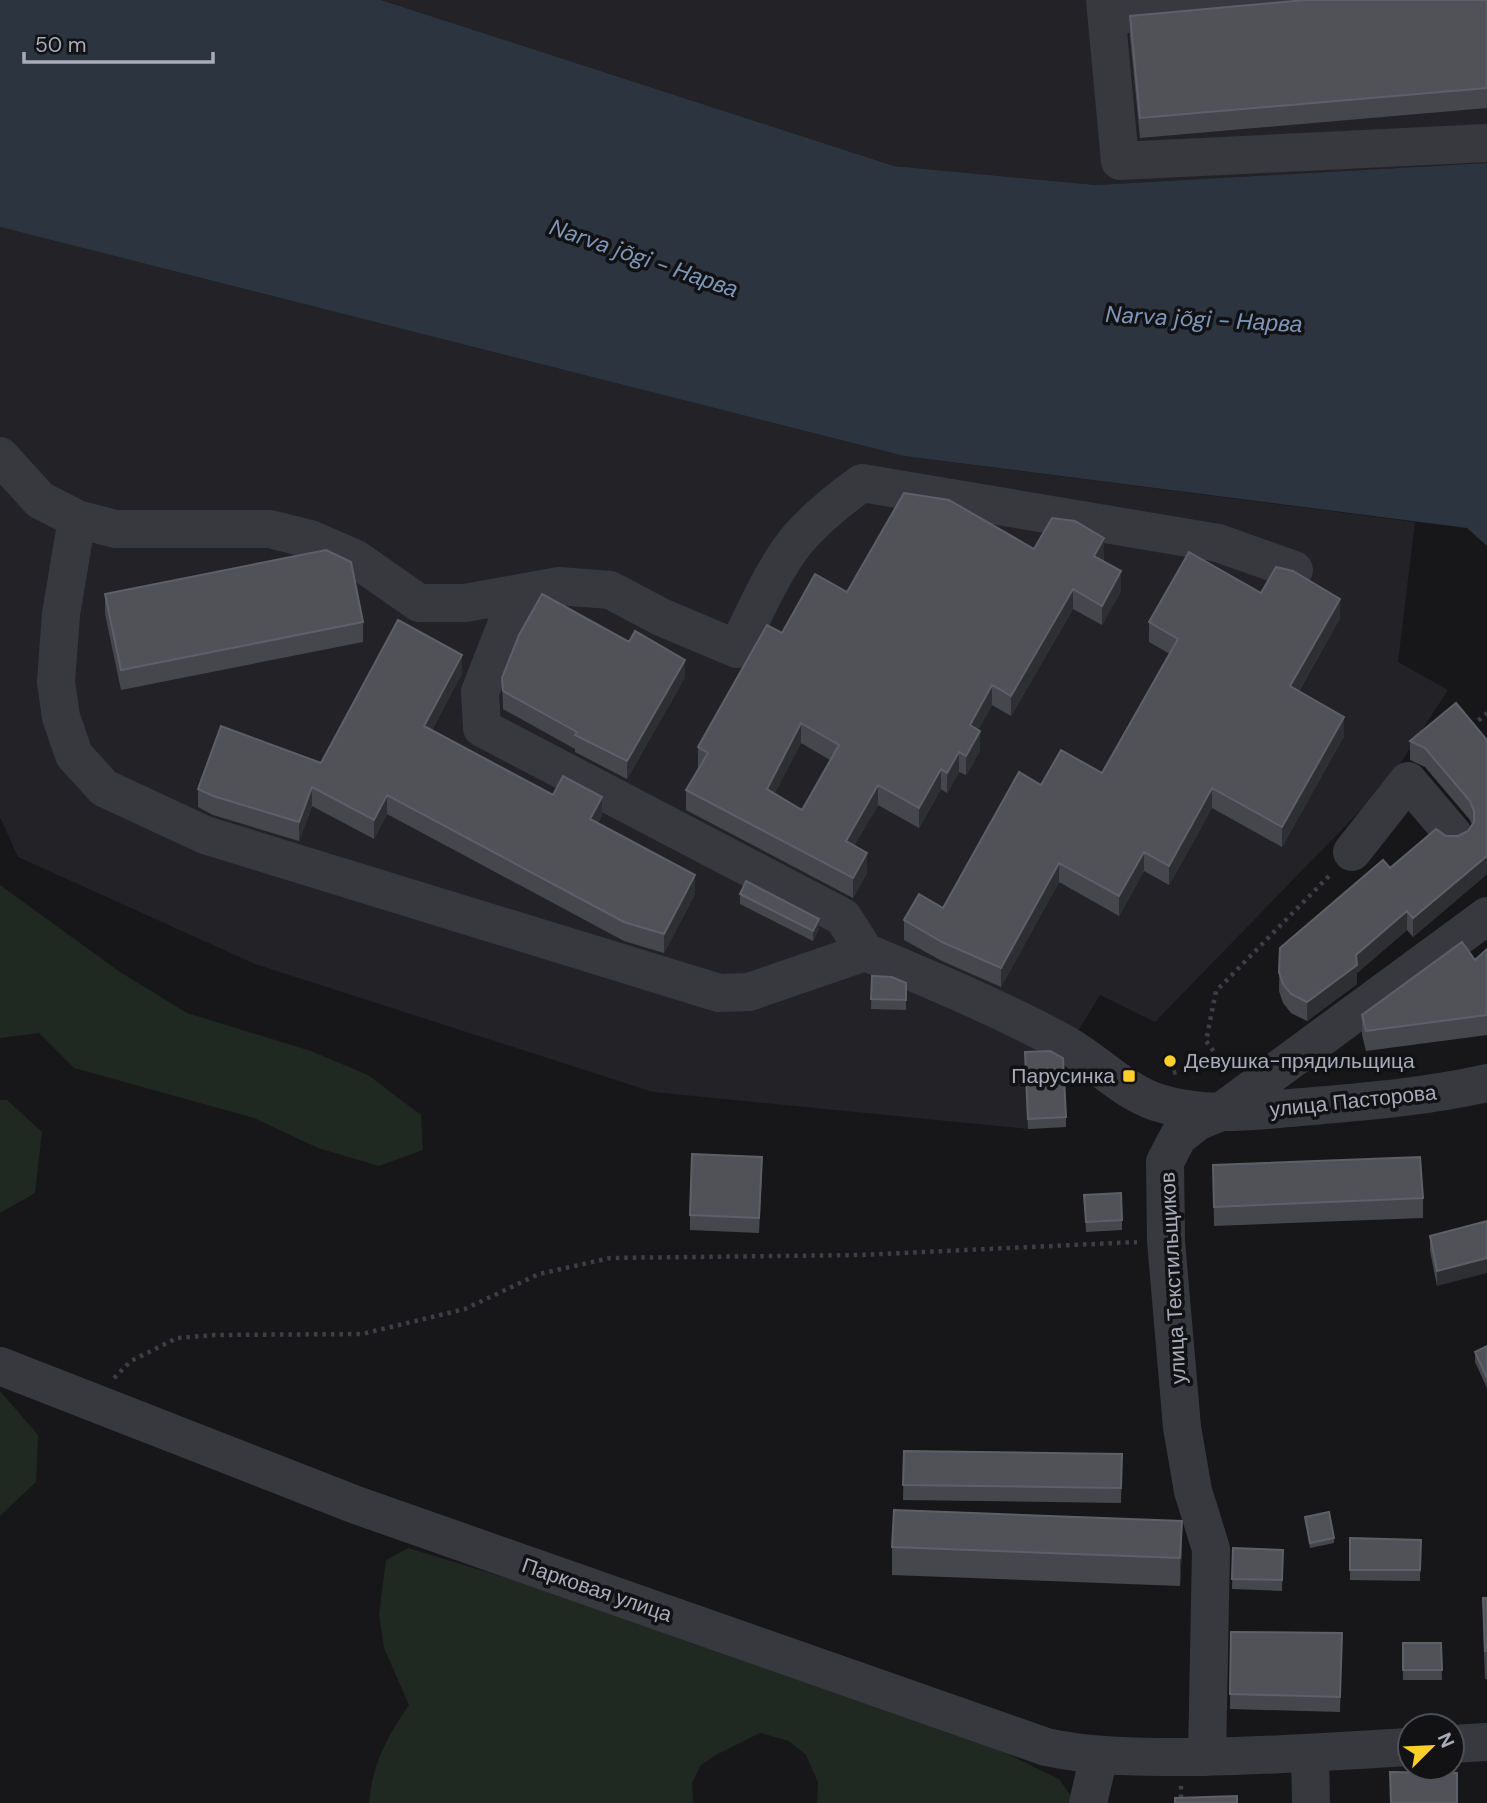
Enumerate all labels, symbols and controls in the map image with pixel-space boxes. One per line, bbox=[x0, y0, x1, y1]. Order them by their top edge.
scale bar bbox=[24, 21, 214, 65]
text: 50 m bbox=[35, 31, 86, 59]
water label: Narva jõgi - Нарва bbox=[546, 212, 742, 304]
water label: Narva jõgi - Нарва bbox=[1105, 299, 1303, 339]
place label: Девушка-прядильщица bbox=[1184, 1047, 1415, 1075]
marker: Девушка-прядильщица bbox=[1162, 1053, 1178, 1069]
place label: Парусинка bbox=[1011, 1062, 1115, 1090]
marker: Парусинка bbox=[1121, 1068, 1137, 1084]
street label: улица Пасторова bbox=[1268, 1078, 1438, 1124]
street label: улица Текстильщиков bbox=[1153, 1171, 1193, 1385]
street label: Парковая улица bbox=[518, 1551, 676, 1629]
north arrow bbox=[1396, 1712, 1466, 1782]
text: N bbox=[1432, 1729, 1460, 1752]

